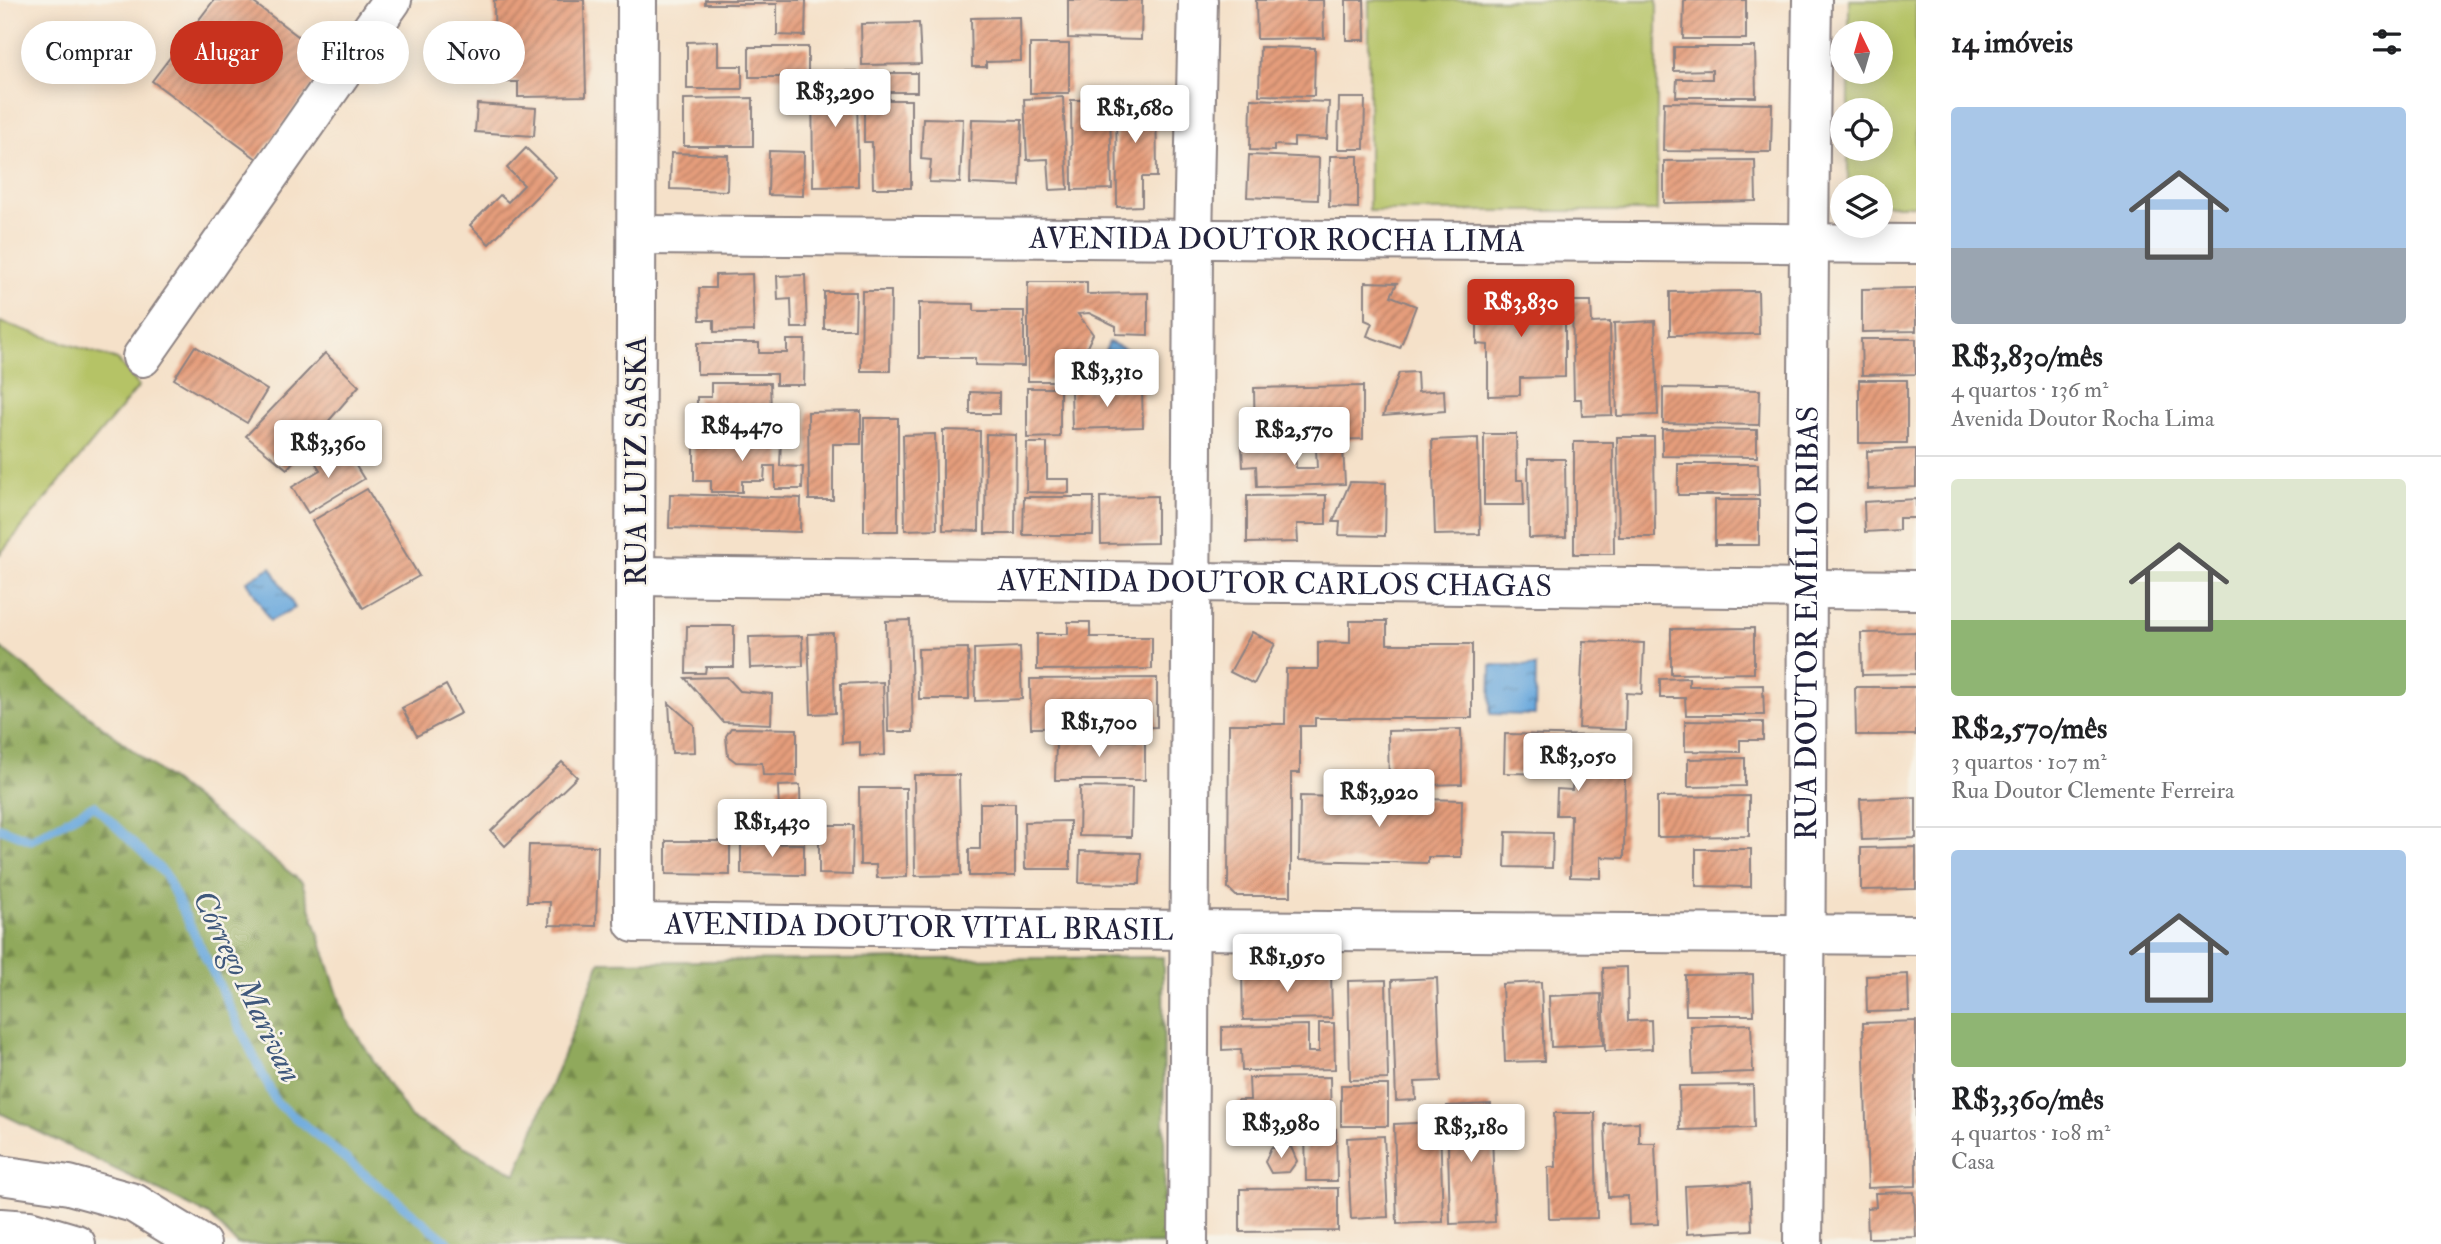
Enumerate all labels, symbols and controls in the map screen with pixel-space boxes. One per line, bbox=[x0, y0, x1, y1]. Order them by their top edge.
chip: Comprar bbox=[21, 21, 156, 84]
chip: Alugar bbox=[170, 21, 283, 84]
chip: Filtros bbox=[297, 21, 409, 84]
chip: Novo bbox=[423, 21, 525, 84]
north arrow bbox=[1830, 21, 1894, 84]
map controls bbox=[1830, 21, 1893, 238]
icon: filters bbox=[2368, 23, 2406, 61]
text: 14 imóveis bbox=[1951, 24, 2073, 61]
pin: R$3,290 bbox=[770, 69, 900, 129]
text: R$3,290 bbox=[795, 77, 875, 106]
pin: R$1,680 bbox=[1070, 86, 1200, 145]
text: R$1,680 bbox=[1096, 93, 1174, 122]
button: locate bbox=[1830, 98, 1893, 161]
icon: home bbox=[2116, 152, 2242, 278]
button: layers bbox=[1830, 175, 1893, 238]
street label: AVENIDA DOUTOR ROCHA LIMA bbox=[1028, 220, 1525, 260]
pin: R$3,830 bbox=[1456, 280, 1586, 339]
text: R$3,830 bbox=[1483, 287, 1559, 316]
street label: RUA LUIZ SASKA bbox=[618, 336, 655, 586]
text: R$3,830/mês bbox=[1951, 338, 2103, 375]
pin: R$3,310 bbox=[1042, 350, 1172, 409]
text: R$3,310 bbox=[1071, 357, 1143, 386]
text: 4 quartos · 136 m² bbox=[1951, 375, 2109, 404]
pin: R$4,470 bbox=[677, 404, 807, 463]
text: Avenida Doutor Rocha Lima bbox=[1951, 404, 2214, 433]
street label: RUA DOUTOR EMÍLIO RIBAS bbox=[1788, 406, 1827, 840]
pin: R$2,570 bbox=[1229, 407, 1359, 467]
text: R$4,470 bbox=[701, 411, 783, 440]
text: R$2,570 bbox=[1255, 415, 1333, 444]
pin: R$3,360 bbox=[263, 420, 393, 480]
text: R$3,360 bbox=[290, 428, 366, 457]
icon: home bbox=[2116, 524, 2242, 650]
street label: AVENIDA DOUTOR CARLOS CHAGAS bbox=[997, 562, 1552, 605]
pin: R$1,700 bbox=[1034, 700, 1164, 759]
text: R$1,700 bbox=[1061, 707, 1137, 736]
text: R$2,570/mês bbox=[1951, 710, 2107, 747]
pin: R$3,050 bbox=[1513, 734, 1643, 793]
text: R$3,050 bbox=[1539, 741, 1617, 770]
text: 3 quartos · 107 m² bbox=[1951, 747, 2107, 776]
pin: R$3,920 bbox=[1314, 770, 1444, 829]
text: Rua Doutor Clemente Ferreira bbox=[1951, 776, 2235, 805]
text: R$3,920 bbox=[1339, 777, 1419, 806]
pin: R$1,430 bbox=[707, 800, 837, 859]
text: R$1,430 bbox=[734, 807, 810, 836]
water label: Córrego Marivan bbox=[183, 884, 311, 1089]
icon: home bbox=[2116, 895, 2242, 1021]
street label: AVENIDA DOUTOR VITAL BRASIL bbox=[663, 905, 1174, 949]
pin: R$1,950 bbox=[1222, 934, 1352, 994]
text: R$1,950 bbox=[1249, 942, 1325, 971]
text: R$3,360/mês bbox=[1951, 1081, 2104, 1118]
pin: R$3,980 bbox=[1216, 1100, 1346, 1160]
pin: R$3,180 bbox=[1406, 1104, 1536, 1164]
text: R$3,980 bbox=[1242, 1108, 1320, 1137]
text: R$3,180 bbox=[1434, 1112, 1508, 1141]
text: 4 quartos · 108 m² bbox=[1951, 1118, 2111, 1147]
text: Casa bbox=[1951, 1147, 1995, 1176]

